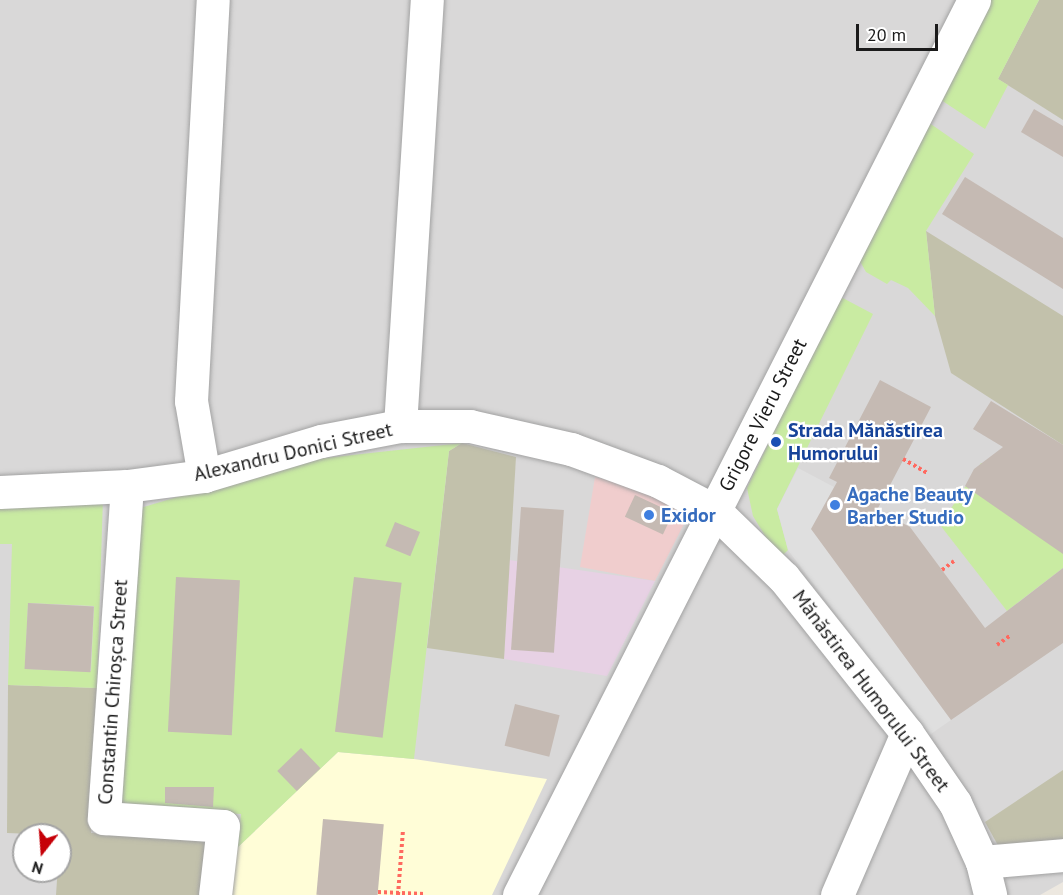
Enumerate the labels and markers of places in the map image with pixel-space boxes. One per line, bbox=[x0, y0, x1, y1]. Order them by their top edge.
place label: Strada Mănăstirea Humorului bbox=[788, 418, 943, 465]
marker: Strada Mănăstirea Humorului bbox=[769, 435, 783, 449]
place label: Agache Beauty Barber Studio bbox=[847, 482, 973, 529]
marker: Agache Beauty Barber Studio bbox=[828, 498, 842, 512]
place label: Exidor bbox=[661, 503, 716, 527]
marker: Exidor bbox=[642, 508, 656, 522]

